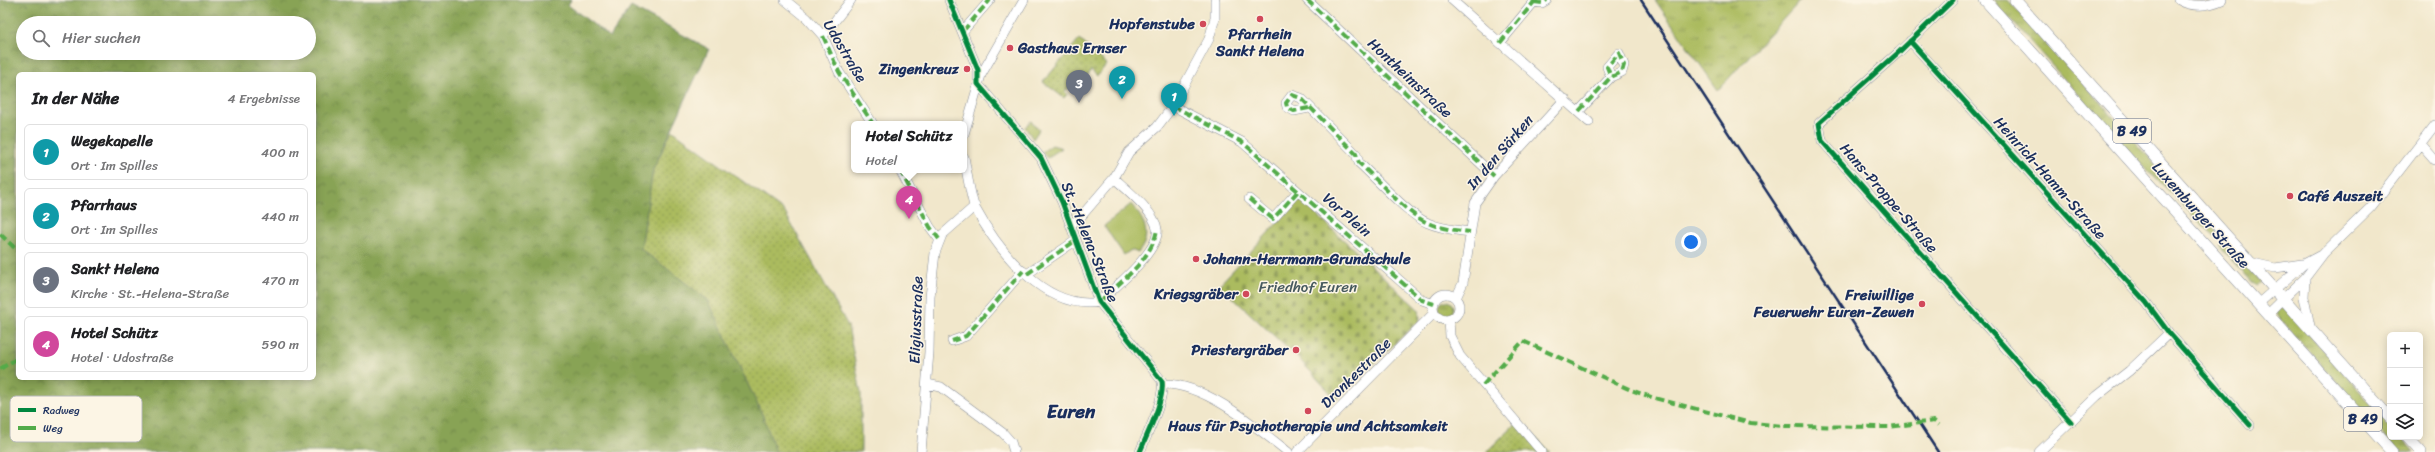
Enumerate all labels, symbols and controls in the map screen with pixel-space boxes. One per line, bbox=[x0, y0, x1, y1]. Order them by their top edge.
place label: Hopfenstube bbox=[1108, 11, 1195, 37]
street label: Udostraße bbox=[816, 14, 874, 88]
marker: Pfarrhein Sankt Helena bbox=[1255, 14, 1265, 24]
search box bbox=[16, 16, 316, 60]
marker: Hopfenstube bbox=[1198, 19, 1208, 29]
place label: Pfarrhein Sankt Helena bbox=[1215, 21, 1305, 64]
text: Hier suchen bbox=[62, 25, 141, 51]
icon: search bbox=[30, 27, 52, 49]
street label: Hontheimstraße bbox=[1361, 31, 1459, 125]
place label: Gasthaus Ernser bbox=[1017, 35, 1128, 61]
marker: Gasthaus Ernser bbox=[1005, 43, 1015, 53]
place label: Zingenkreuz bbox=[878, 56, 960, 82]
marker: Zingenkreuz bbox=[962, 64, 972, 74]
pin: 2 bbox=[1109, 66, 1135, 99]
pin: 3 bbox=[1066, 70, 1092, 103]
text: In der Nähe bbox=[32, 83, 119, 113]
pin: 1 bbox=[1161, 83, 1187, 116]
text: 4 Ergebnisse bbox=[228, 87, 300, 110]
street label: In den Särken bbox=[1459, 109, 1540, 196]
street label: Heinrich-Hamm-Straße bbox=[1987, 110, 2113, 246]
road number: B 49 bbox=[2113, 119, 2151, 143]
popup bbox=[851, 121, 967, 173]
text: Hotel Schütz bbox=[865, 123, 953, 149]
text: Wegekapelle bbox=[71, 128, 153, 154]
street label: Hans-Proppe-Straße bbox=[1833, 137, 1945, 260]
text: 1 bbox=[43, 141, 49, 164]
text: 400 m bbox=[261, 141, 299, 164]
text: Hotel bbox=[865, 149, 897, 172]
text: Ort · Im Spilles bbox=[71, 154, 158, 177]
street label: Luxemburger Straße bbox=[2146, 156, 2256, 274]
street label: St.-Helena-Straße bbox=[1054, 178, 1126, 307]
place label: Café Auszeit bbox=[2297, 183, 2383, 209]
pin: 4 bbox=[896, 186, 922, 219]
street label: Vor Plein bbox=[1316, 186, 1378, 244]
marker: Café Auszeit bbox=[2285, 191, 2295, 201]
text: Pfarrhaus bbox=[71, 192, 137, 218]
text: 2 bbox=[42, 205, 50, 228]
text: 440 m bbox=[261, 205, 299, 228]
text: Ort · Im Spilles bbox=[71, 218, 158, 241]
your location bbox=[1681, 232, 1701, 252]
place label: Johann-Herrmann-Grundschule bbox=[1203, 246, 1411, 272]
marker: Johann-Herrmann-Grundschule bbox=[1191, 254, 1201, 264]
text: Sankt Helena bbox=[71, 256, 159, 282]
text: 3 bbox=[42, 269, 50, 292]
text: 470 m bbox=[262, 269, 299, 292]
park label: Friedhof Euren bbox=[1259, 274, 1357, 300]
street label: Eligiusstraße bbox=[901, 275, 931, 364]
place label: Kriegsgräber bbox=[1153, 281, 1240, 307]
text: Kirche · St.-Helena-Straße bbox=[71, 282, 229, 305]
place label: Freiwillige Feuerwehr Euren-Zewen bbox=[1753, 282, 1915, 325]
marker: Kriegsgräber bbox=[1241, 289, 1251, 299]
marker: Freiwillige Feuerwehr Euren-Zewen bbox=[1917, 299, 1927, 309]
text: Hotel Schütz bbox=[71, 320, 158, 346]
street label: Dronkestraße bbox=[1314, 331, 1398, 415]
map controls bbox=[2387, 332, 2423, 440]
button: + bbox=[2387, 332, 2423, 368]
text: 4 bbox=[42, 333, 50, 356]
text: 590 m bbox=[261, 333, 299, 356]
place label: Priestergräber bbox=[1191, 337, 1290, 363]
marker: Priestergräber bbox=[1291, 345, 1301, 355]
text: Hotel · Udostraße bbox=[71, 346, 174, 369]
button: − bbox=[2387, 368, 2423, 404]
district label: Euren bbox=[1047, 395, 1096, 428]
legend bbox=[10, 396, 142, 442]
text: Radweg bbox=[43, 401, 80, 420]
button: layers bbox=[2387, 404, 2423, 440]
marker: Haus für Psychotherapie und Achtsamkeit bbox=[1303, 406, 1313, 416]
road number: B 49 bbox=[2344, 407, 2382, 431]
place label: Haus für Psychotherapie und Achtsamkeit bbox=[1167, 413, 1448, 439]
text: Weg bbox=[43, 419, 63, 438]

